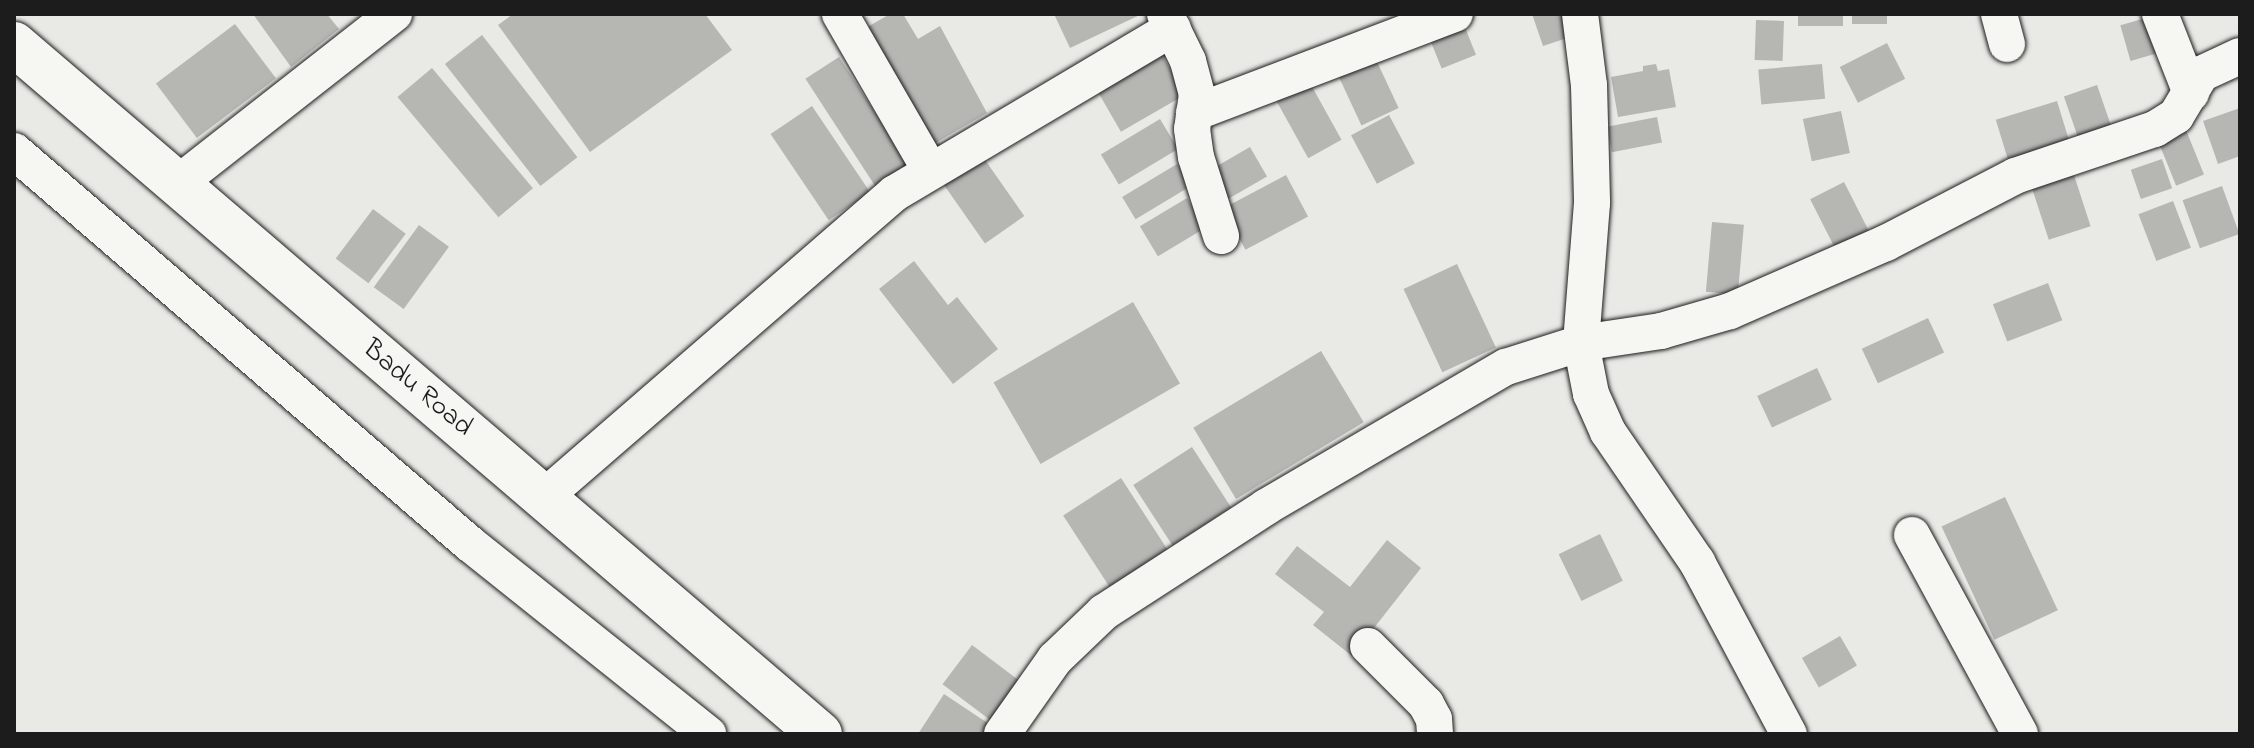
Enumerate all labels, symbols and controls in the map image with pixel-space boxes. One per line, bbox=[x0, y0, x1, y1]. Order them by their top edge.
street label: Badu Road bbox=[355, 333, 479, 445]

